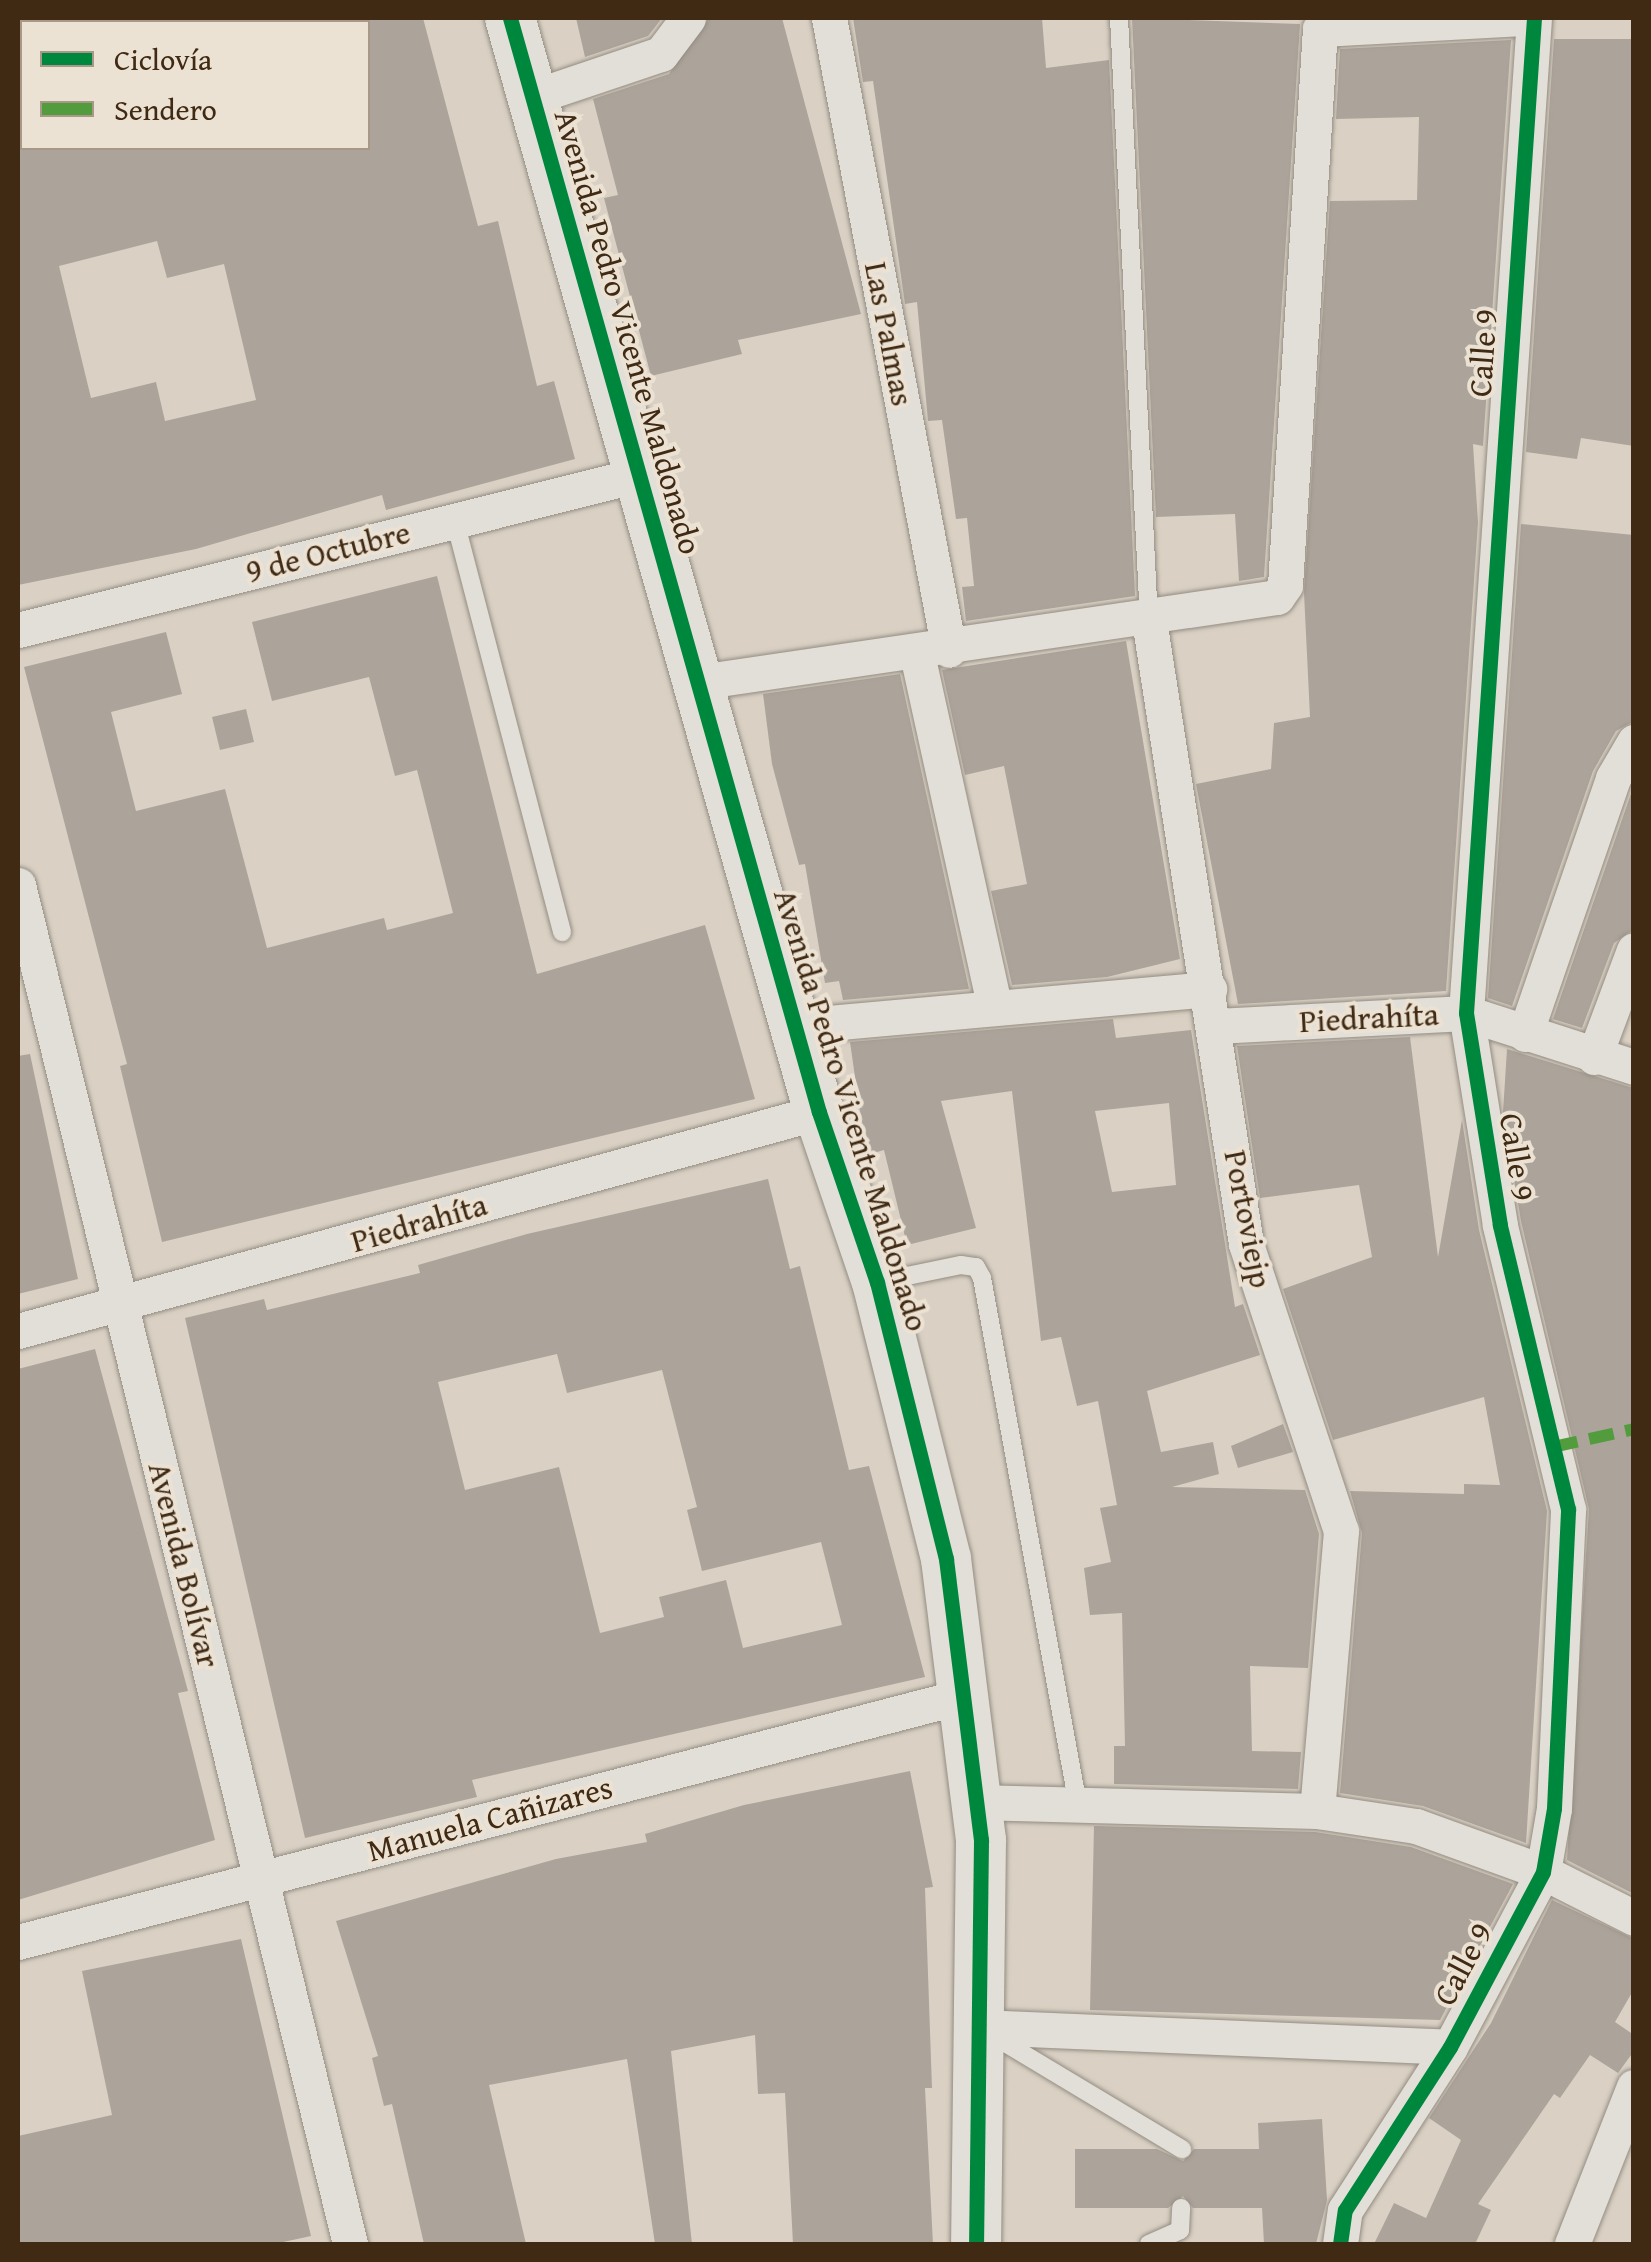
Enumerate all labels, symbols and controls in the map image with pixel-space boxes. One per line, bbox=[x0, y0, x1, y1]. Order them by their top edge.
legend bbox=[20, 20, 370, 150]
text: Ciclovía bbox=[114, 37, 212, 81]
text: Sendero bbox=[114, 87, 217, 131]
street label: Avenida Pedro Vicente Maldonado bbox=[546, 105, 710, 559]
street label: Las Palmas bbox=[856, 259, 922, 409]
street label: Calle 9 bbox=[1461, 308, 1505, 398]
street label: 9 de Octubre bbox=[242, 513, 414, 591]
street label: Avenida Pedro Vicente Maldonado bbox=[765, 884, 937, 1336]
street label: Piedrahíta bbox=[1298, 995, 1440, 1041]
street label: Calle 9 bbox=[1491, 1111, 1543, 1203]
street label: Portoviejp bbox=[1216, 1147, 1280, 1291]
street label: Piedrahíta bbox=[347, 1185, 491, 1261]
street label: Avenida Bolívar bbox=[140, 1458, 228, 1672]
street label: Manuela Cañizares bbox=[363, 1768, 617, 1870]
street label: Calle 9 bbox=[1425, 1916, 1501, 2012]

